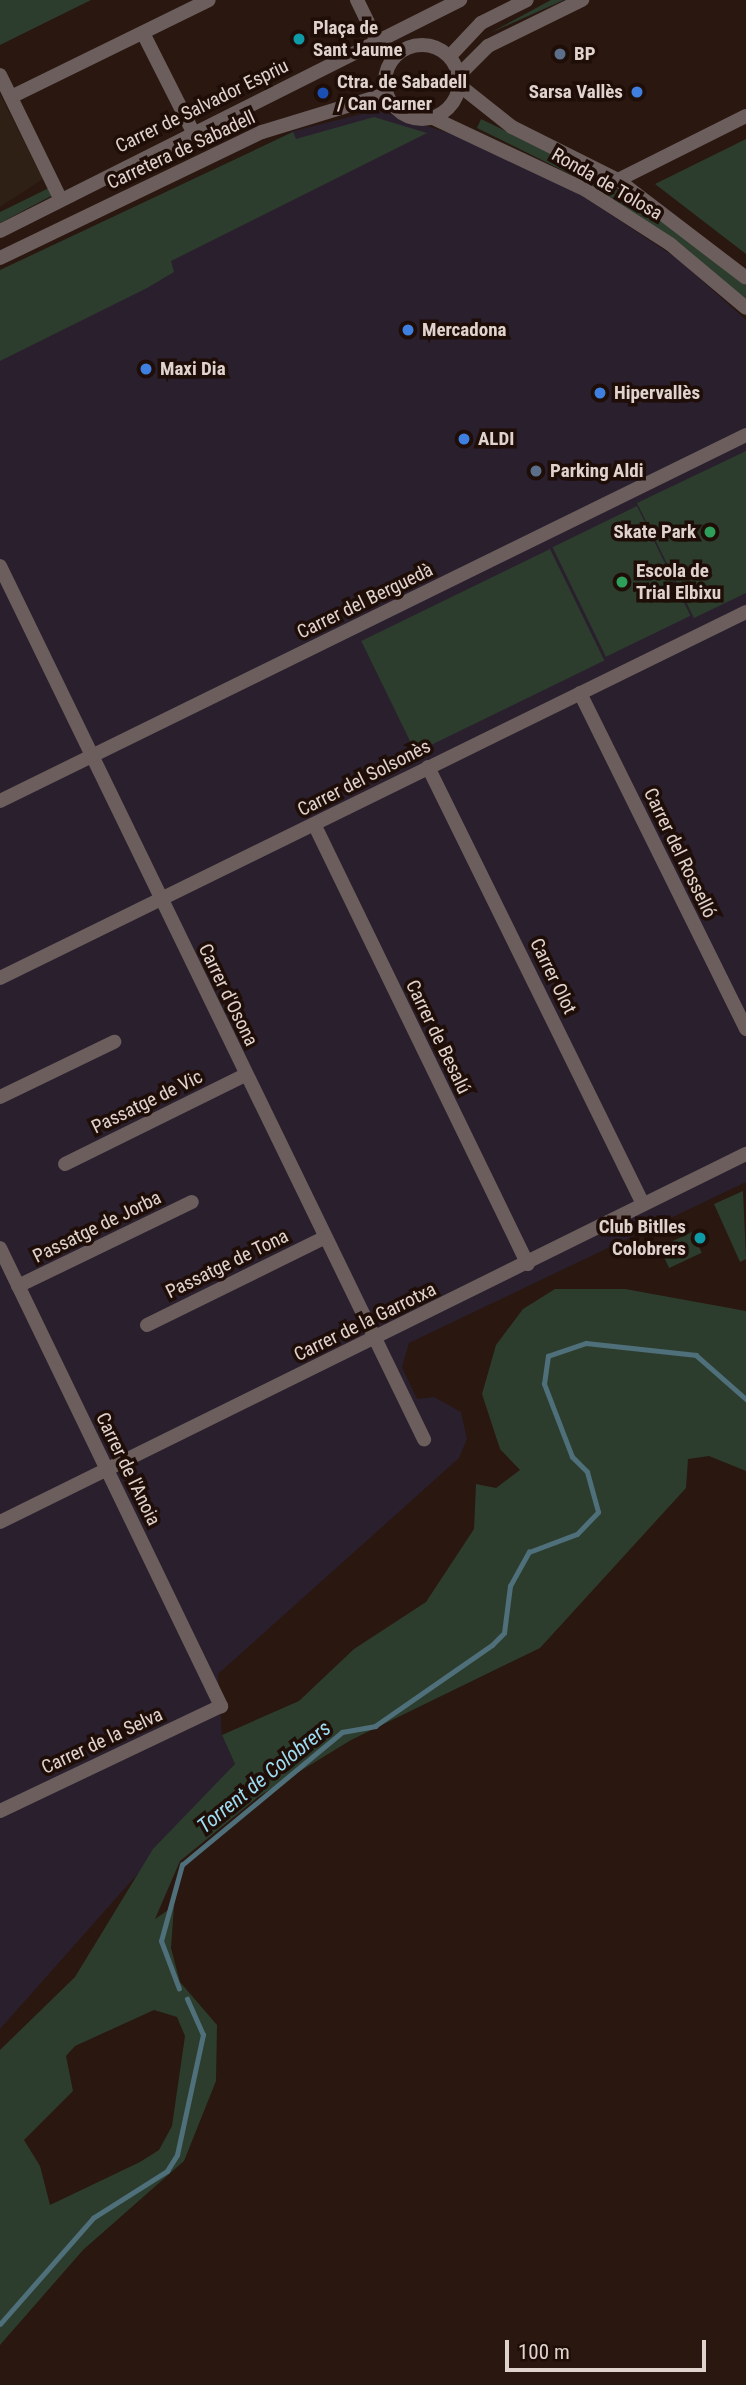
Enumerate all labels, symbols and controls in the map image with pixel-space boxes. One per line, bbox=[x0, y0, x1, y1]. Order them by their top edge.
place label: Plaça de Sant Jaume bbox=[313, 17, 403, 61]
marker: Plaça de Sant Jaume bbox=[291, 31, 307, 47]
place label: BP bbox=[574, 43, 595, 65]
marker: BP bbox=[552, 46, 568, 62]
street label: Carrer de Salvador Espriu bbox=[112, 54, 292, 158]
place label: Ctra. de Sabadell / Can Carner bbox=[337, 71, 467, 115]
place label: Sarsa Vallès bbox=[529, 81, 623, 103]
marker: Sarsa Vallès bbox=[629, 84, 645, 100]
marker: Ctra. de Sabadell / Can Carner bbox=[315, 85, 331, 101]
street label: Carretera de Sabadell bbox=[103, 106, 259, 194]
street label: Ronda de Tolosa bbox=[547, 143, 667, 225]
place label: Mercadona bbox=[422, 319, 506, 341]
marker: Mercadona bbox=[400, 322, 416, 338]
place label: Maxi Dia bbox=[160, 358, 226, 380]
marker: Maxi Dia bbox=[138, 361, 154, 377]
place label: Hipervallès bbox=[614, 382, 700, 404]
marker: Hipervallès bbox=[592, 385, 608, 401]
place label: ALDI bbox=[478, 428, 514, 450]
marker: ALDI bbox=[456, 431, 472, 447]
place label: Parking Aldi bbox=[550, 460, 643, 482]
marker: Parking Aldi bbox=[528, 463, 544, 479]
place label: Skate Park bbox=[613, 521, 696, 543]
marker: Skate Park bbox=[702, 524, 718, 540]
street label: Carrer del Berguedà bbox=[293, 558, 437, 644]
place label: Escola de Trial Elbixu bbox=[636, 560, 721, 604]
marker: Escola de Trial Elbixu bbox=[614, 574, 630, 590]
street label: Carrer del Solsonès bbox=[294, 735, 434, 821]
street label: Carrer del Rosselló bbox=[639, 784, 721, 922]
street label: Carrer Olot bbox=[525, 934, 581, 1018]
street label: Carrer d'Osona bbox=[193, 940, 263, 1050]
street label: Carrer de Besalú bbox=[401, 976, 475, 1098]
street label: Passatge de Vic bbox=[88, 1065, 206, 1139]
street label: Passatge de Jorba bbox=[29, 1186, 165, 1268]
place label: Club Bitlles Colobrers bbox=[599, 1216, 686, 1260]
street label: Passatge de Tona bbox=[162, 1224, 292, 1304]
marker: Club Bitlles Colobrers bbox=[692, 1230, 708, 1246]
street label: Carrer de la Garrotxa bbox=[290, 1278, 440, 1366]
street label: Carrer de l'Anoia bbox=[91, 1409, 165, 1529]
street label: Carrer de la Selva bbox=[38, 1703, 166, 1779]
water label: Torrent de Colobrers bbox=[192, 1715, 336, 1839]
scale bar bbox=[508, 2326, 709, 2370]
text: 100 m bbox=[518, 2340, 570, 2364]

